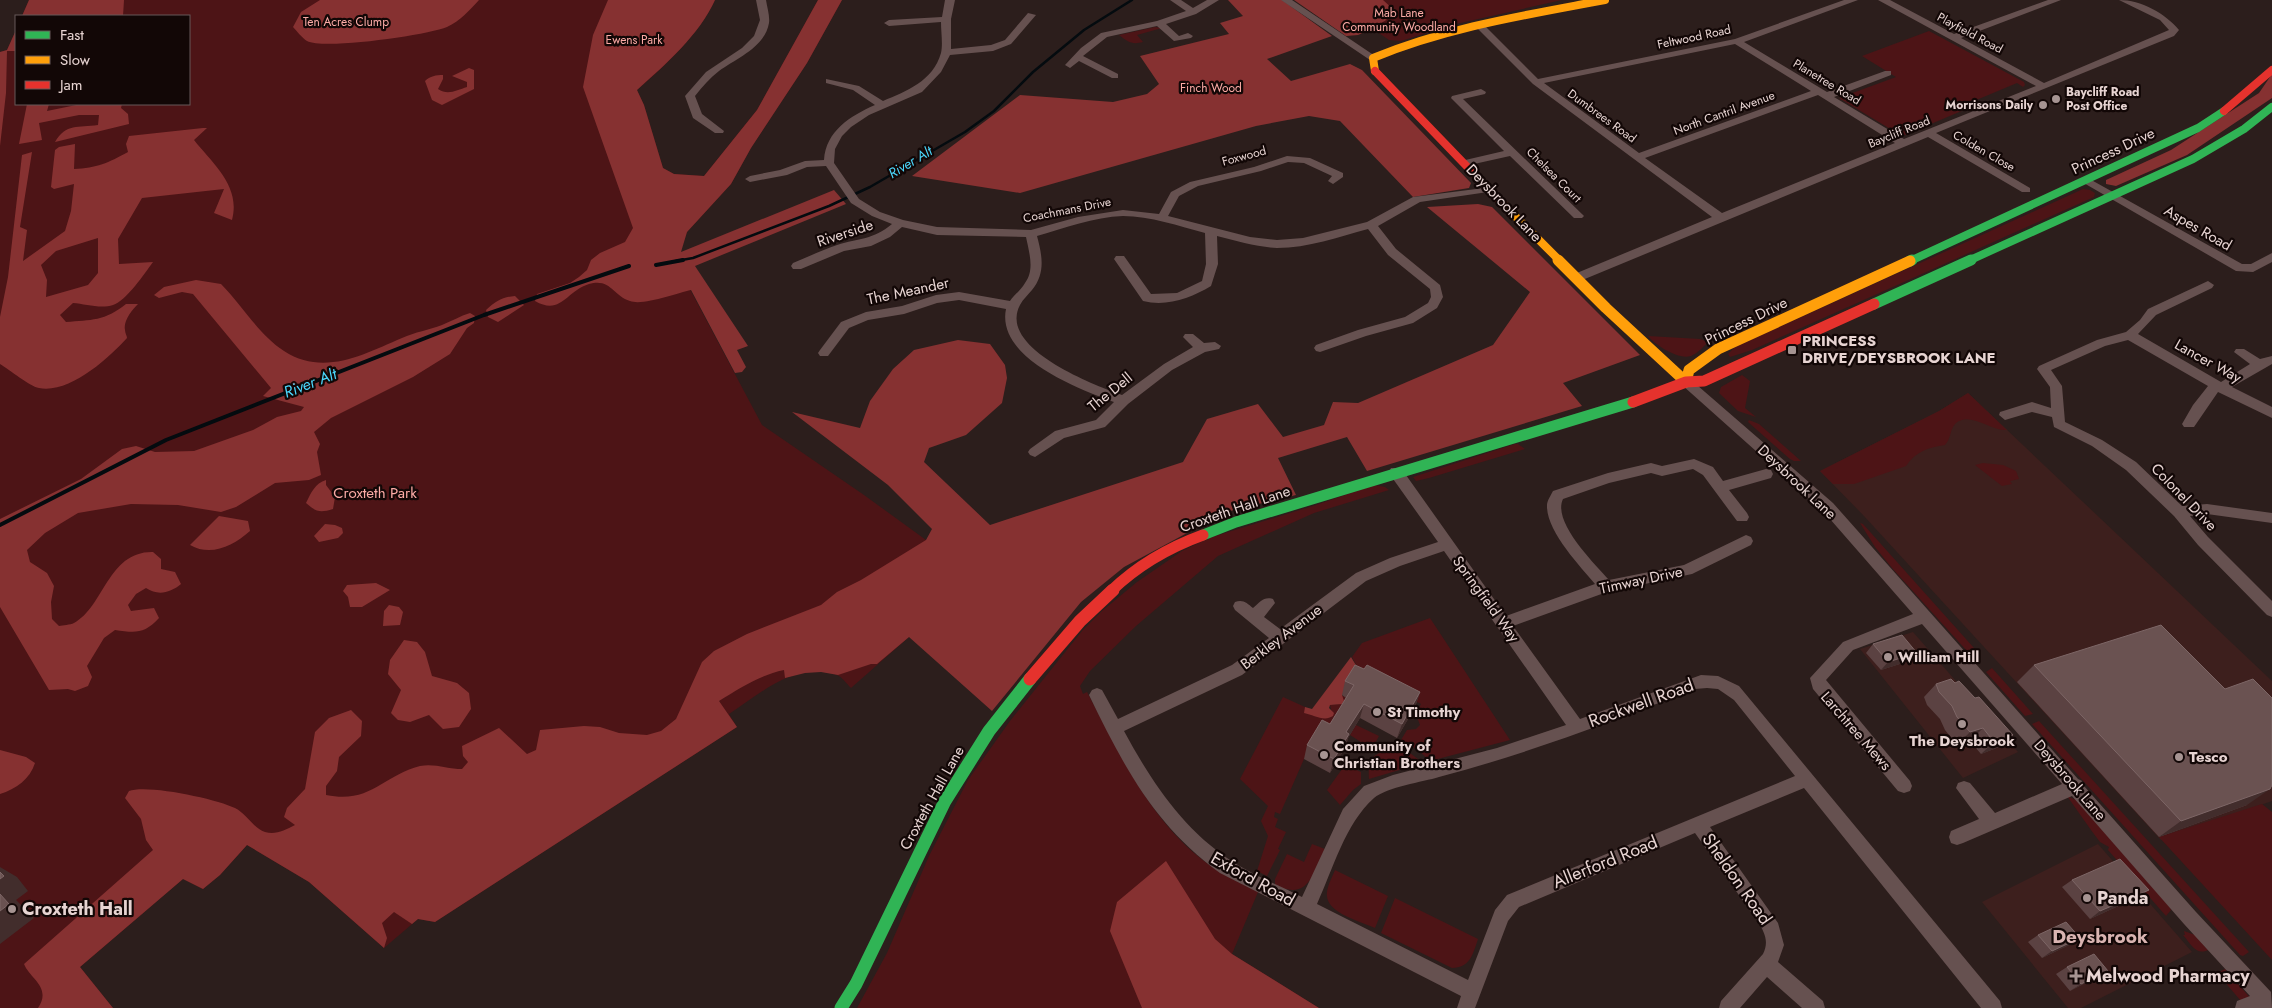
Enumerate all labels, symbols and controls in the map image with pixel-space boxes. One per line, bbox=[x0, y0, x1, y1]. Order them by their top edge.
park label: Mab Lane Community Woodland bbox=[1342, 4, 1456, 36]
street label: Playfield Road bbox=[1934, 8, 2006, 58]
park label: Ten Acres Clump bbox=[303, 13, 389, 31]
legend bbox=[15, 15, 190, 105]
street label: Feltwood Road bbox=[1656, 20, 1732, 54]
text: Fast bbox=[60, 24, 84, 46]
park label: Ewens Park bbox=[606, 31, 663, 49]
text: Slow bbox=[60, 49, 91, 71]
street label: Planetree Road bbox=[1790, 55, 1864, 109]
text: Jam bbox=[58, 74, 83, 96]
park label: Finch Wood bbox=[1180, 79, 1242, 97]
place label: Baycliff Road Post Office bbox=[2066, 83, 2140, 115]
street label: Dumbrees Road bbox=[1564, 85, 1640, 147]
street label: North Cantril Avenue bbox=[1671, 86, 1777, 140]
marker: Baycliff Road Post Office bbox=[2050, 93, 2062, 105]
place label: Morrisons Daily bbox=[1945, 96, 2034, 114]
marker: Morrisons Daily bbox=[2037, 99, 2049, 111]
street label: Baycliff Road bbox=[1865, 111, 1933, 153]
street label: Princess Drive bbox=[2068, 122, 2159, 180]
street label: Colden Close bbox=[1950, 126, 2018, 176]
water label: River Alt bbox=[884, 141, 936, 183]
street label: Foxwood bbox=[1220, 141, 1268, 171]
street label: Chelsea Court bbox=[1522, 143, 1586, 207]
street label: Deysbrook Lane bbox=[1461, 159, 1547, 247]
street label: Coachmans Drive bbox=[1022, 193, 1112, 227]
street label: Aspes Road bbox=[2160, 200, 2236, 256]
street label: Riverside bbox=[814, 214, 876, 252]
street label: The Meander bbox=[865, 271, 952, 310]
street label: Princess Drive bbox=[1701, 291, 1791, 351]
place label: PRINCESS DRIVE/DEYSBROOK LANE bbox=[1802, 330, 1996, 369]
street label: Lancer Way bbox=[2171, 334, 2246, 389]
marker: PRINCESS DRIVE/DEYSBROOK LANE bbox=[1786, 344, 1798, 356]
water label: River Alt bbox=[280, 362, 341, 404]
street label: The Dell bbox=[1083, 367, 1137, 417]
street label: Deysbrook Lane bbox=[1753, 440, 1842, 525]
street label: Colonel Drive bbox=[2146, 458, 2222, 536]
street label: Croxteth Hall Lane bbox=[1177, 480, 1294, 538]
park label: Croxteth Park bbox=[333, 482, 417, 504]
street label: Springfield Way bbox=[1447, 551, 1525, 647]
street label: Timway Drive bbox=[1597, 560, 1685, 600]
street label: Berkley Avenue bbox=[1236, 599, 1326, 675]
place label: William Hill bbox=[1898, 646, 1979, 668]
marker: William Hill bbox=[1882, 651, 1894, 663]
street label: Rockwell Road bbox=[1585, 672, 1697, 734]
street label: Larchtree Mews bbox=[1815, 687, 1897, 775]
place label: St Timothy bbox=[1387, 701, 1461, 723]
marker: St Timothy bbox=[1371, 706, 1383, 718]
marker: The Deysbrook bbox=[1956, 718, 1968, 730]
place label: The Deysbrook bbox=[1909, 730, 2015, 752]
place label: Community of Christian Brothers bbox=[1334, 735, 1460, 774]
street label: Deysbrook Lane bbox=[2029, 735, 2112, 825]
street label: Croxteth Hall Lane bbox=[894, 742, 970, 854]
place label: Tesco bbox=[2189, 746, 2228, 768]
marker: Community of Christian Brothers bbox=[1318, 749, 1330, 761]
marker: Tesco bbox=[2173, 751, 2185, 763]
street label: Sheldon Road bbox=[1696, 828, 1778, 930]
street label: Allerford Road bbox=[1549, 829, 1661, 895]
street label: Exford Road bbox=[1206, 845, 1300, 913]
place label: Panda bbox=[2097, 885, 2149, 911]
marker: Panda bbox=[2081, 892, 2093, 904]
place label: Croxteth Hall bbox=[22, 896, 133, 922]
marker: Croxteth Hall bbox=[6, 903, 18, 915]
district label: Deysbrook bbox=[2052, 923, 2148, 950]
place label: Melwood Pharmacy bbox=[2086, 963, 2250, 989]
marker: Melwood Pharmacy bbox=[2070, 970, 2082, 982]

